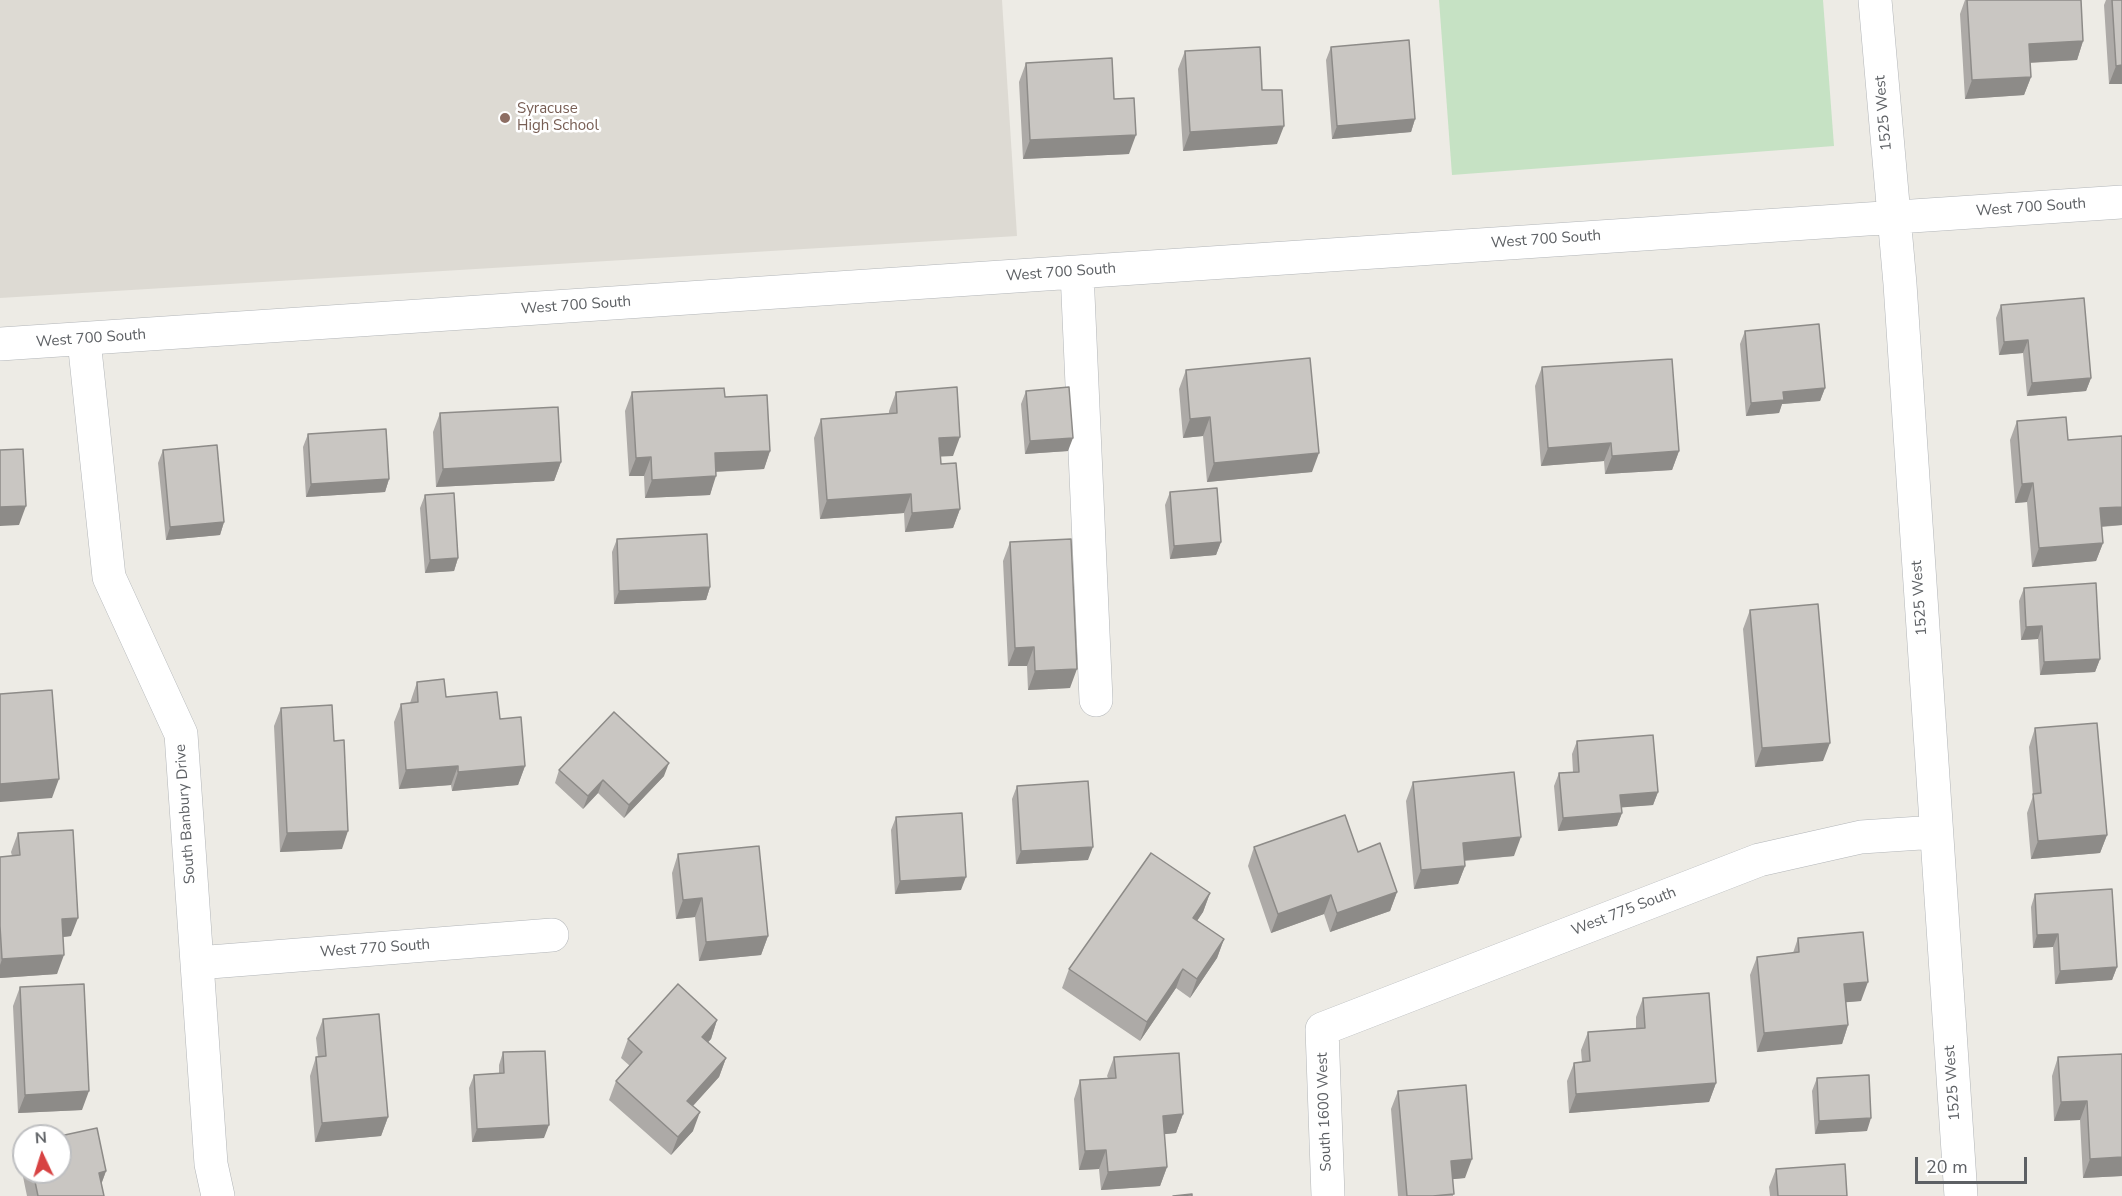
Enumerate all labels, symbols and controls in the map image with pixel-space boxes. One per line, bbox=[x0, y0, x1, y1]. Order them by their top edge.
street label: 1525 West bbox=[1872, 74, 1896, 152]
place label: Syracuse High School bbox=[517, 100, 599, 135]
marker: Syracuse High School bbox=[498, 111, 512, 125]
street label: West 700 South bbox=[1975, 195, 2087, 221]
street label: West 700 South bbox=[1490, 227, 1602, 253]
street label: West 700 South bbox=[1005, 260, 1117, 286]
street label: West 700 South bbox=[520, 293, 632, 319]
street label: West 700 South bbox=[35, 326, 147, 352]
street label: 1525 West bbox=[1908, 560, 1932, 636]
street label: South Banbury Drive bbox=[172, 743, 200, 885]
street label: West 775 South bbox=[1569, 884, 1679, 940]
street label: West 770 South bbox=[319, 936, 431, 962]
street label: 1525 West bbox=[1941, 1045, 1965, 1121]
street label: South 1600 West bbox=[1314, 1052, 1336, 1172]
north arrow bbox=[12, 1124, 72, 1184]
text: N bbox=[34, 1127, 48, 1149]
scale bar bbox=[1918, 1145, 2030, 1183]
text: 20 m bbox=[1926, 1155, 1968, 1179]

